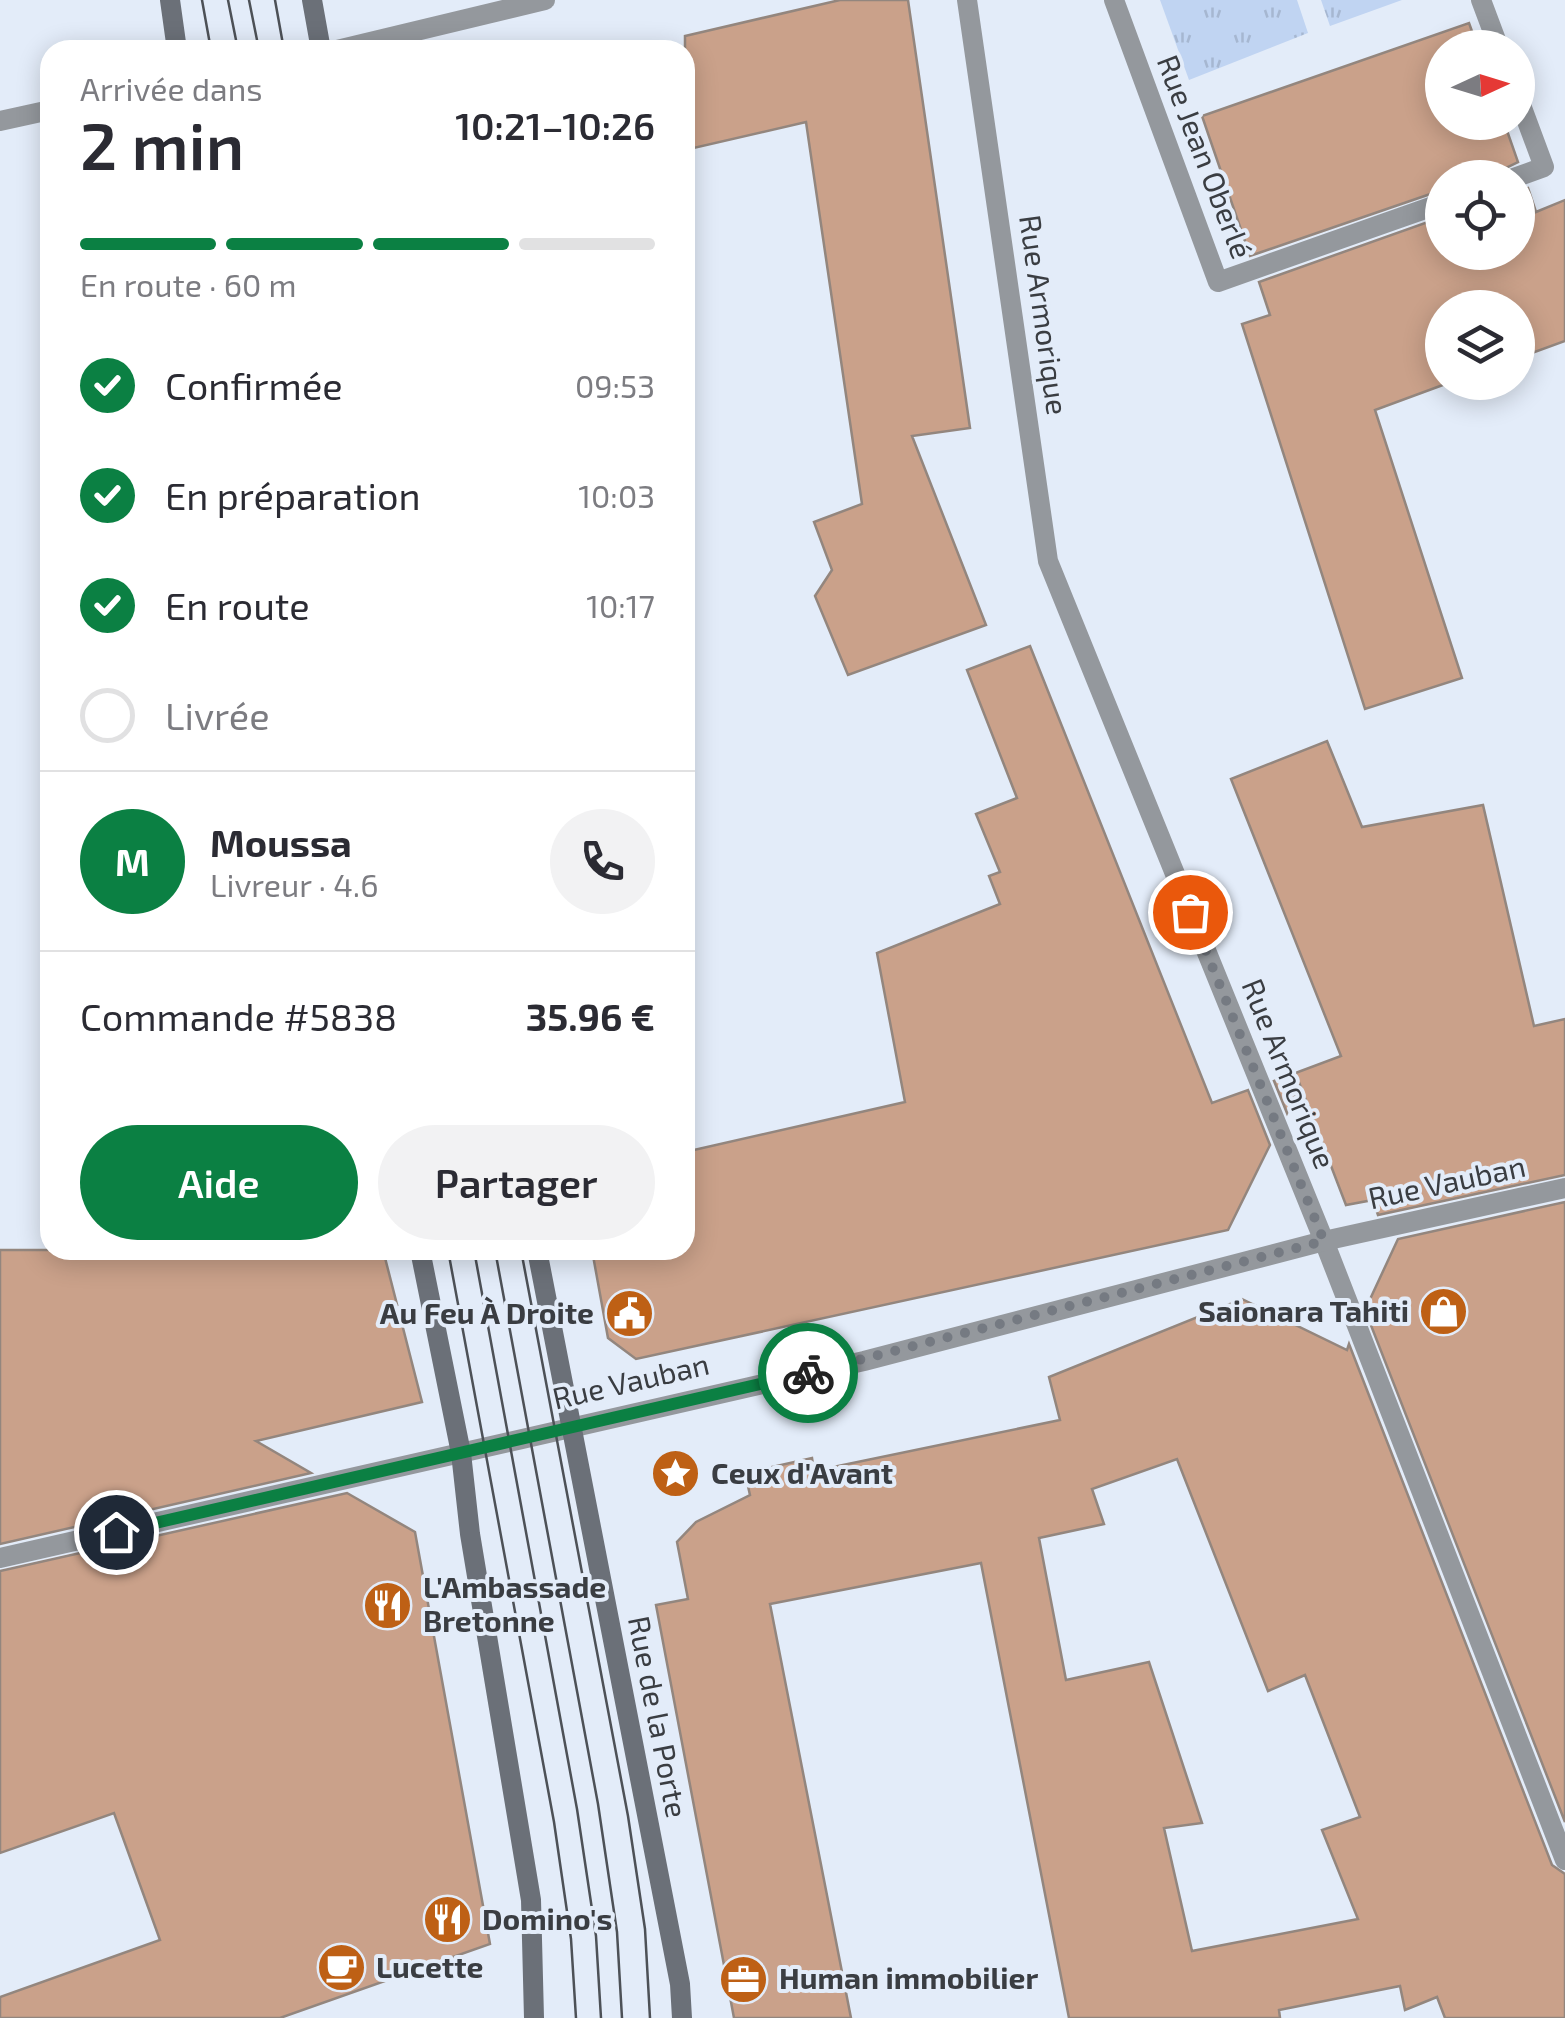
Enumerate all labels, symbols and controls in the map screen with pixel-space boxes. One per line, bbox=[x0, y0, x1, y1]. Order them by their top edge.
north arrow bbox=[1425, 30, 1535, 140]
map controls bbox=[1425, 30, 1535, 400]
street label: Rue Jean Oberlé bbox=[1151, 49, 1261, 263]
text: Arrivée dans bbox=[80, 69, 263, 107]
text: 10:21–10:26 bbox=[455, 102, 655, 148]
text: 2 min bbox=[80, 105, 244, 183]
button: locate bbox=[1425, 160, 1535, 270]
street label: Rue Armorique bbox=[1013, 212, 1077, 417]
text: En route · 60 m bbox=[80, 265, 296, 303]
button: layers bbox=[1425, 290, 1535, 400]
icon: check bbox=[80, 358, 135, 413]
text: Confirmée bbox=[165, 362, 343, 408]
text: 09:53 bbox=[575, 366, 655, 404]
icon: check bbox=[80, 468, 135, 523]
text: En préparation bbox=[165, 472, 421, 518]
text: 10:03 bbox=[578, 476, 655, 514]
icon: check bbox=[80, 578, 135, 633]
text: En route bbox=[165, 582, 310, 628]
text: 10:17 bbox=[586, 586, 655, 624]
text: Livrée bbox=[165, 692, 270, 738]
button: phone bbox=[550, 809, 655, 914]
text: Moussa bbox=[210, 819, 352, 865]
text: M bbox=[115, 838, 150, 884]
text: Livreur · 4.6 bbox=[210, 865, 378, 903]
pin bbox=[1148, 870, 1233, 955]
icon: bag bbox=[1163, 885, 1218, 940]
street label: Rue Armorique bbox=[1235, 973, 1344, 1173]
text: Commande #5838 bbox=[80, 993, 397, 1039]
text: 35.96 € bbox=[526, 993, 655, 1039]
button: Aide bbox=[80, 1125, 358, 1240]
button: Partager bbox=[378, 1125, 655, 1240]
street label: Rue Vauban bbox=[1365, 1147, 1528, 1215]
shop icon: Saionara Tahiti bbox=[1418, 1286, 1470, 1338]
public building icon: Au Feu À Droite bbox=[603, 1288, 655, 1340]
place label: Saionara Tahiti bbox=[1198, 1292, 1409, 1328]
place label: Au Feu À Droite bbox=[380, 1294, 594, 1330]
courier bbox=[758, 1323, 858, 1423]
street label: Rue Vauban bbox=[549, 1345, 712, 1416]
icon: bike bbox=[781, 1346, 836, 1401]
place icon: Ceux d'Avant bbox=[650, 1448, 702, 1500]
place label: Ceux d'Avant bbox=[711, 1454, 893, 1490]
pin bbox=[74, 1490, 159, 1575]
icon: home bbox=[89, 1505, 144, 1560]
place label: L'Ambassade Bretonne bbox=[423, 1568, 606, 1638]
restaurant icon: L'Ambassade Bretonne bbox=[362, 1579, 414, 1631]
street label: Rue de la Porte bbox=[622, 1613, 696, 1820]
restaurant icon: Domino's bbox=[421, 1894, 473, 1946]
place label: Domino's bbox=[482, 1900, 612, 1936]
cafe icon: Lucette bbox=[315, 1942, 367, 1994]
place label: Lucette bbox=[376, 1948, 483, 1984]
office icon: Human immobilier bbox=[718, 1953, 770, 2005]
place label: Human immobilier bbox=[779, 1959, 1039, 1995]

